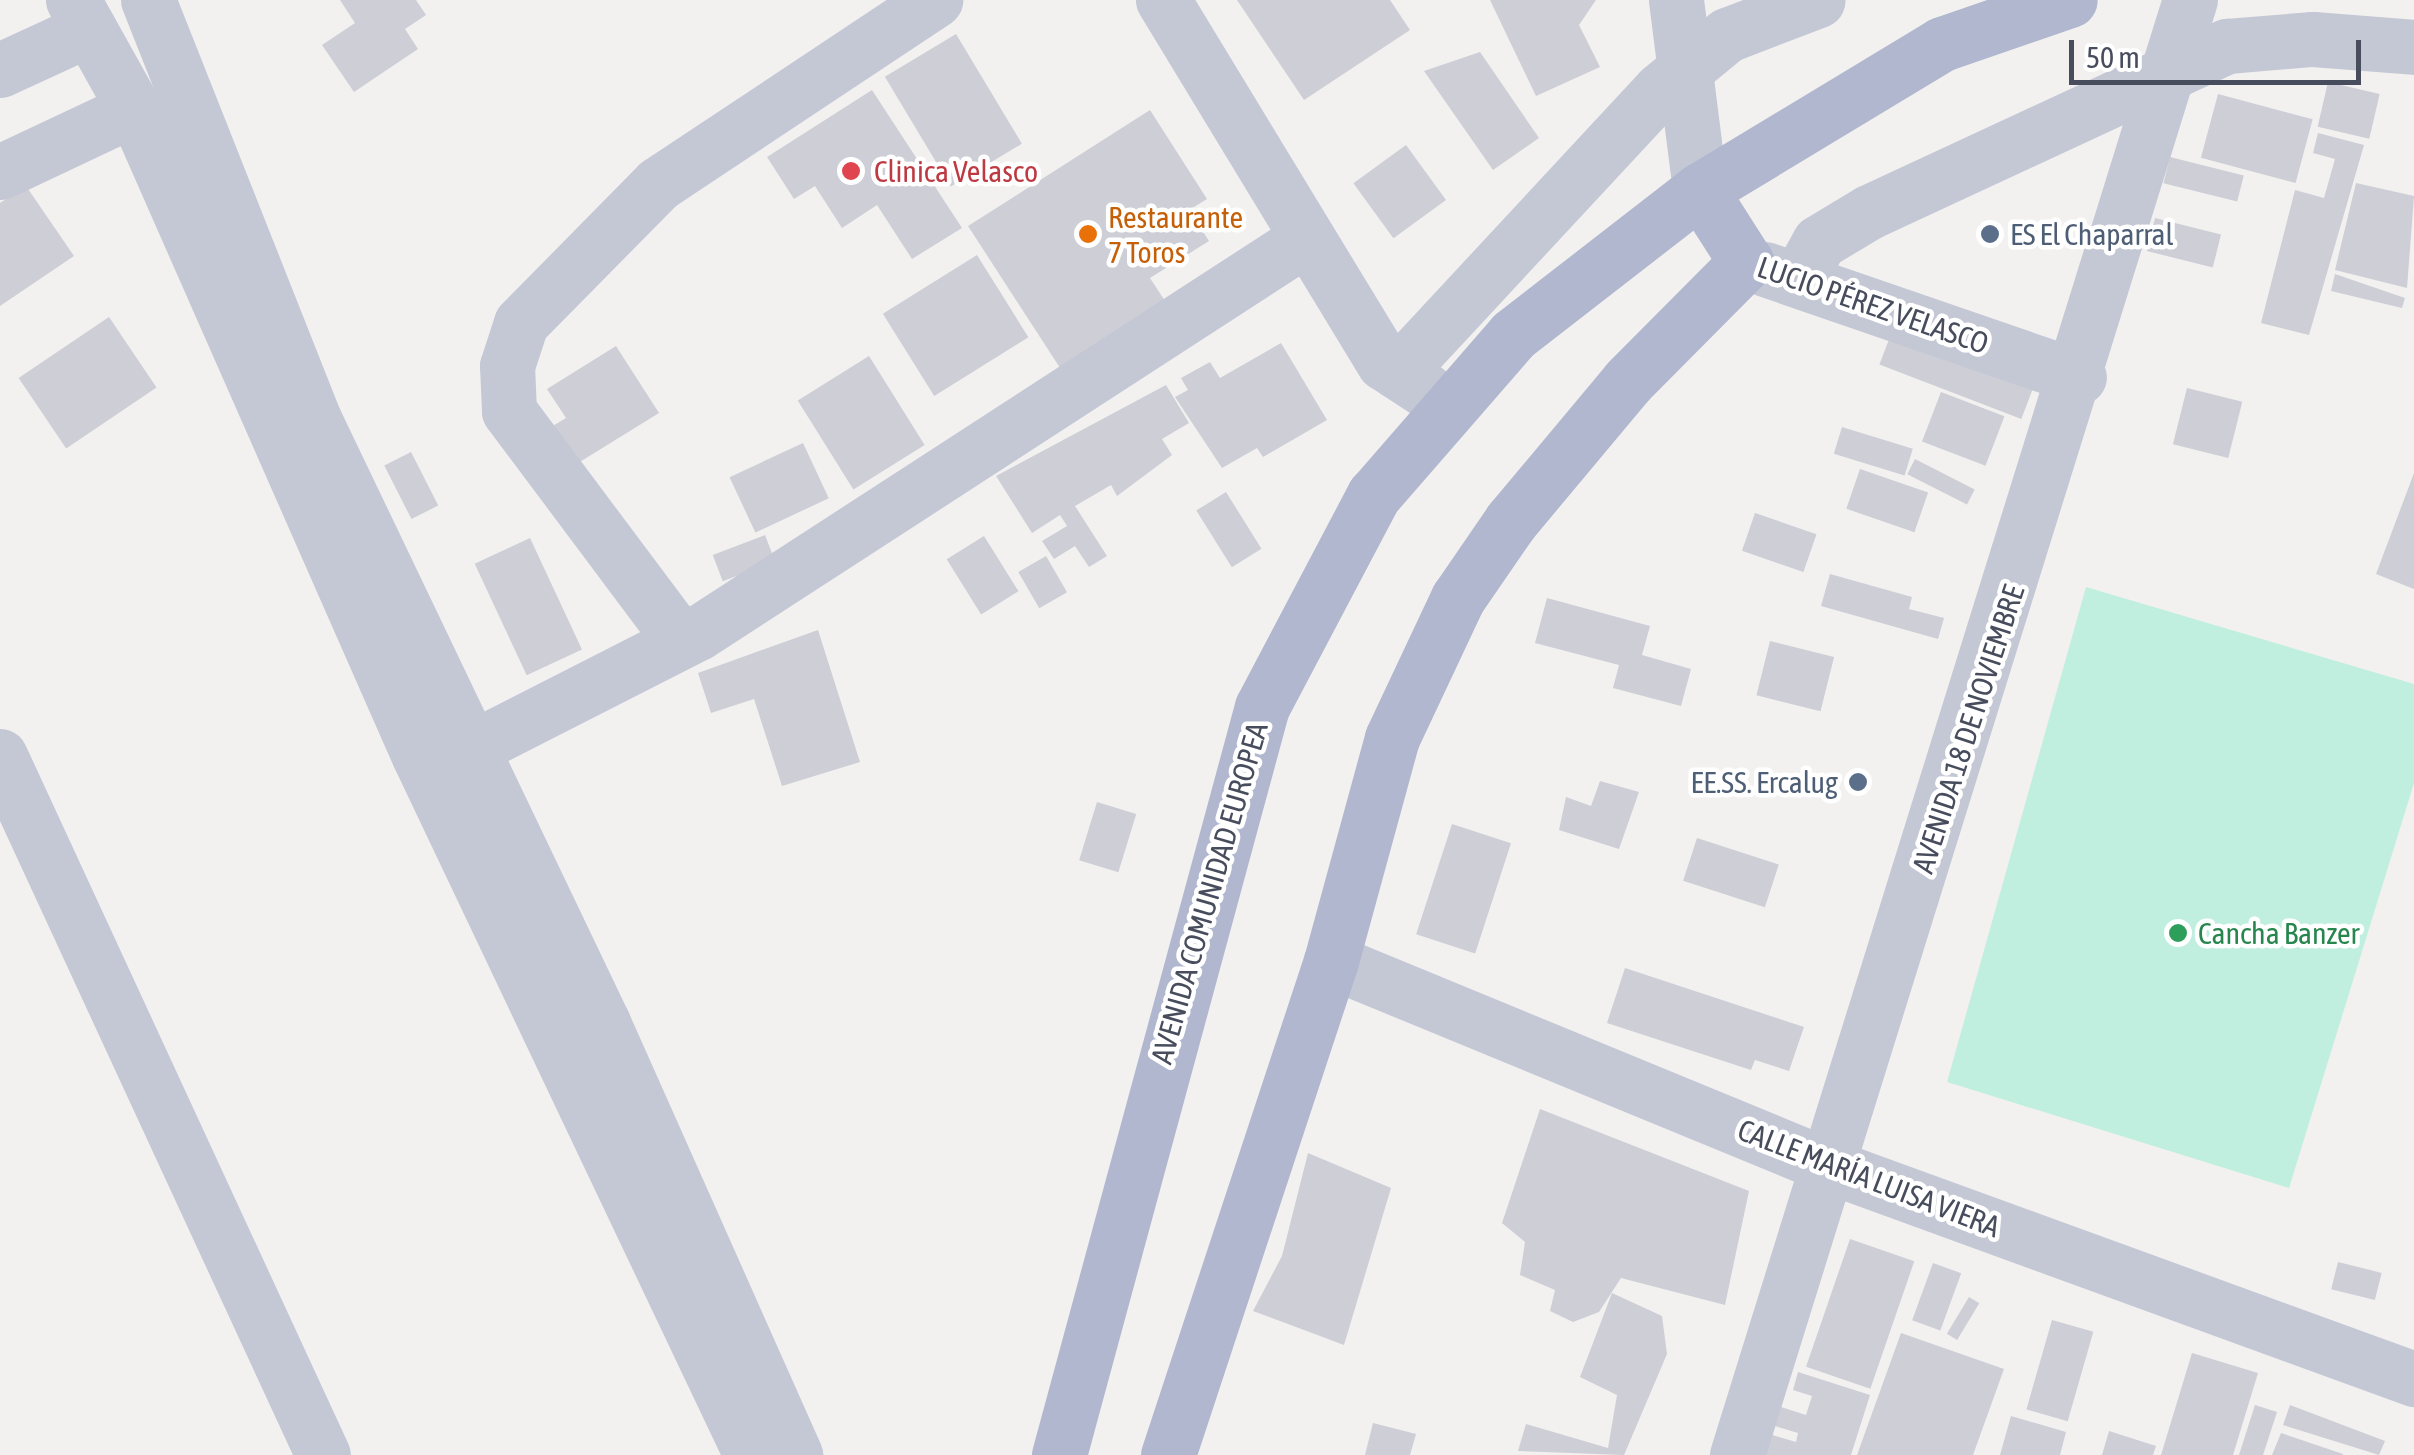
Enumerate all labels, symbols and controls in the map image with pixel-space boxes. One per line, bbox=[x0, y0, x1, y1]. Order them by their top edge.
scale bar bbox=[2074, 20, 2366, 82]
text: 50 m bbox=[2086, 40, 2140, 74]
place label: Clinica Velasco bbox=[874, 153, 1038, 189]
marker: Clinica Velasco bbox=[838, 158, 864, 184]
place label: Restaurante 7 Toros bbox=[1108, 199, 1243, 270]
place label: ES El Chaparral bbox=[2010, 216, 2173, 252]
marker: Restaurante 7 Toros bbox=[1077, 223, 1099, 245]
marker: ES El Chaparral bbox=[1979, 223, 2001, 245]
street label: LUCIO PÉREZ VELASCO bbox=[1753, 249, 1993, 361]
street label: AVENIDA 18 DE NOVIEMBRE bbox=[1904, 580, 2032, 878]
street label: AVENIDA COMUNIDAD EUROPEA bbox=[1143, 718, 1275, 1068]
place label: EE.SS. Ercalug bbox=[1690, 764, 1838, 800]
marker: EE.SS. Ercalug bbox=[1847, 771, 1869, 793]
place label: Cancha Banzer bbox=[2198, 915, 2359, 951]
marker: Cancha Banzer bbox=[2167, 922, 2189, 944]
street label: CALLE MARÍA LUISA VIERA bbox=[1733, 1111, 2005, 1245]

